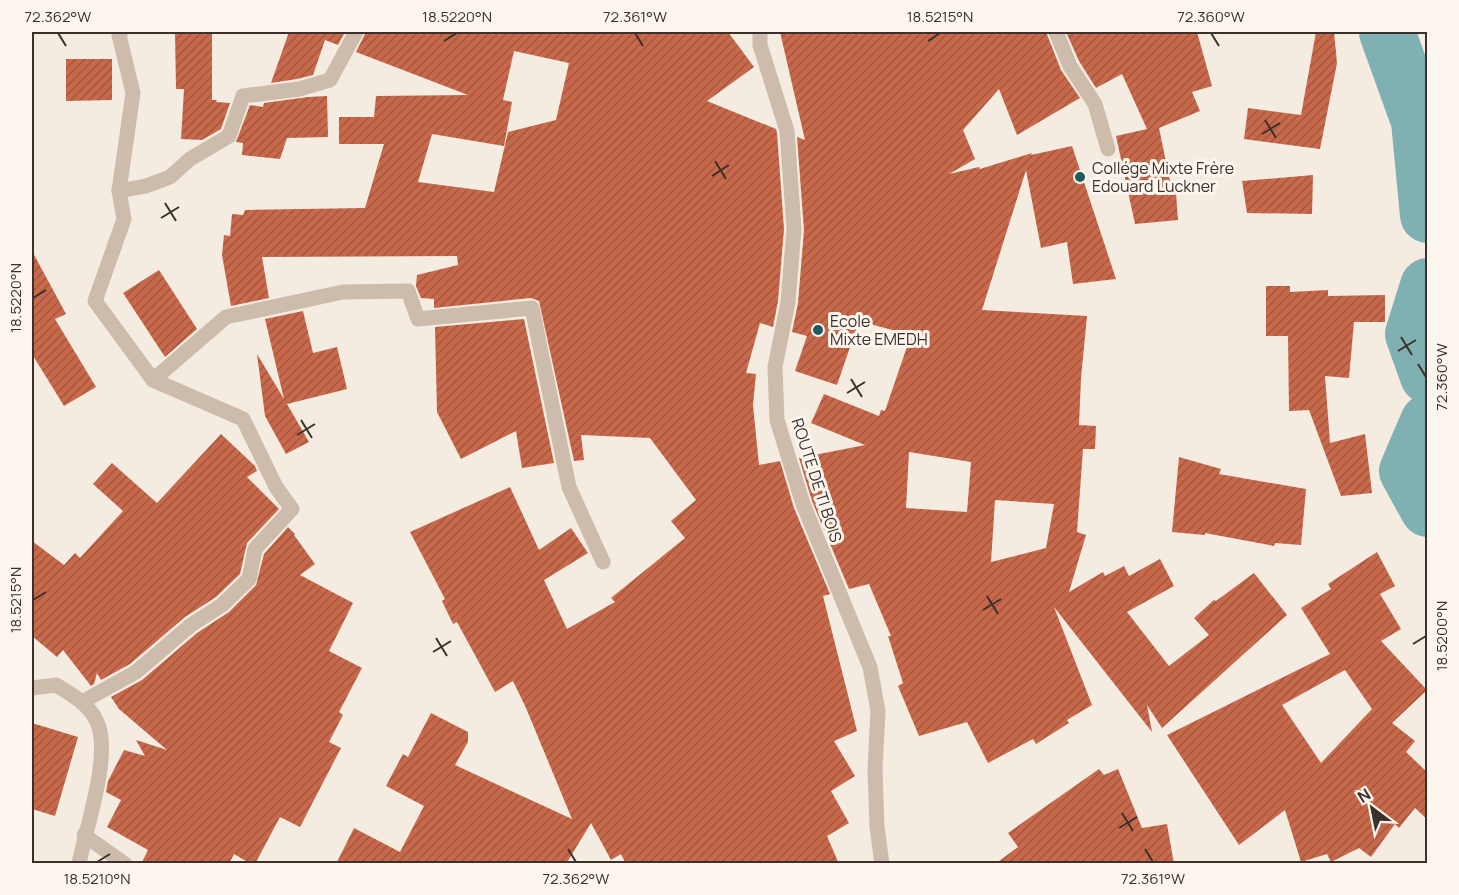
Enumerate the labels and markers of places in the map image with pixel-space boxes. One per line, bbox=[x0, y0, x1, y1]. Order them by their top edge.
place label: Collége Mixte Frère Edouard Luckner bbox=[1092, 157, 1234, 197]
marker: Collége Mixte Frère Edouard Luckner bbox=[1073, 170, 1087, 184]
place label: Ecole Mixte EMEDH bbox=[830, 310, 928, 350]
marker: Ecole Mixte EMEDH bbox=[811, 323, 825, 337]

